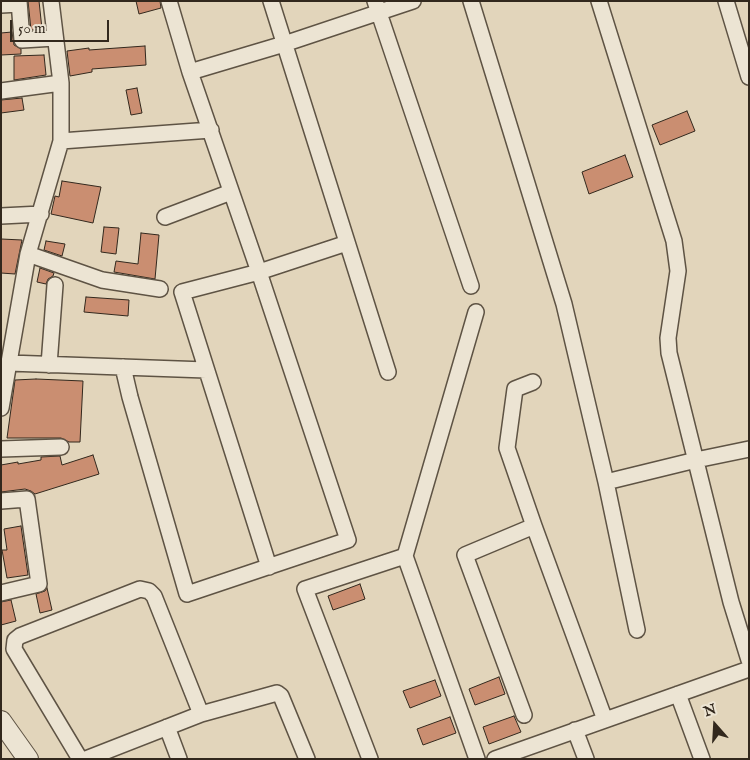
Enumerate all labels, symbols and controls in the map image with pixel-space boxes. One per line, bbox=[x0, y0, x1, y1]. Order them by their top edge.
scale bar bbox=[12, 10, 111, 42]
text: 50 m bbox=[18, 19, 46, 38]
north arrow bbox=[690, 700, 740, 750]
text: N bbox=[701, 700, 719, 721]

